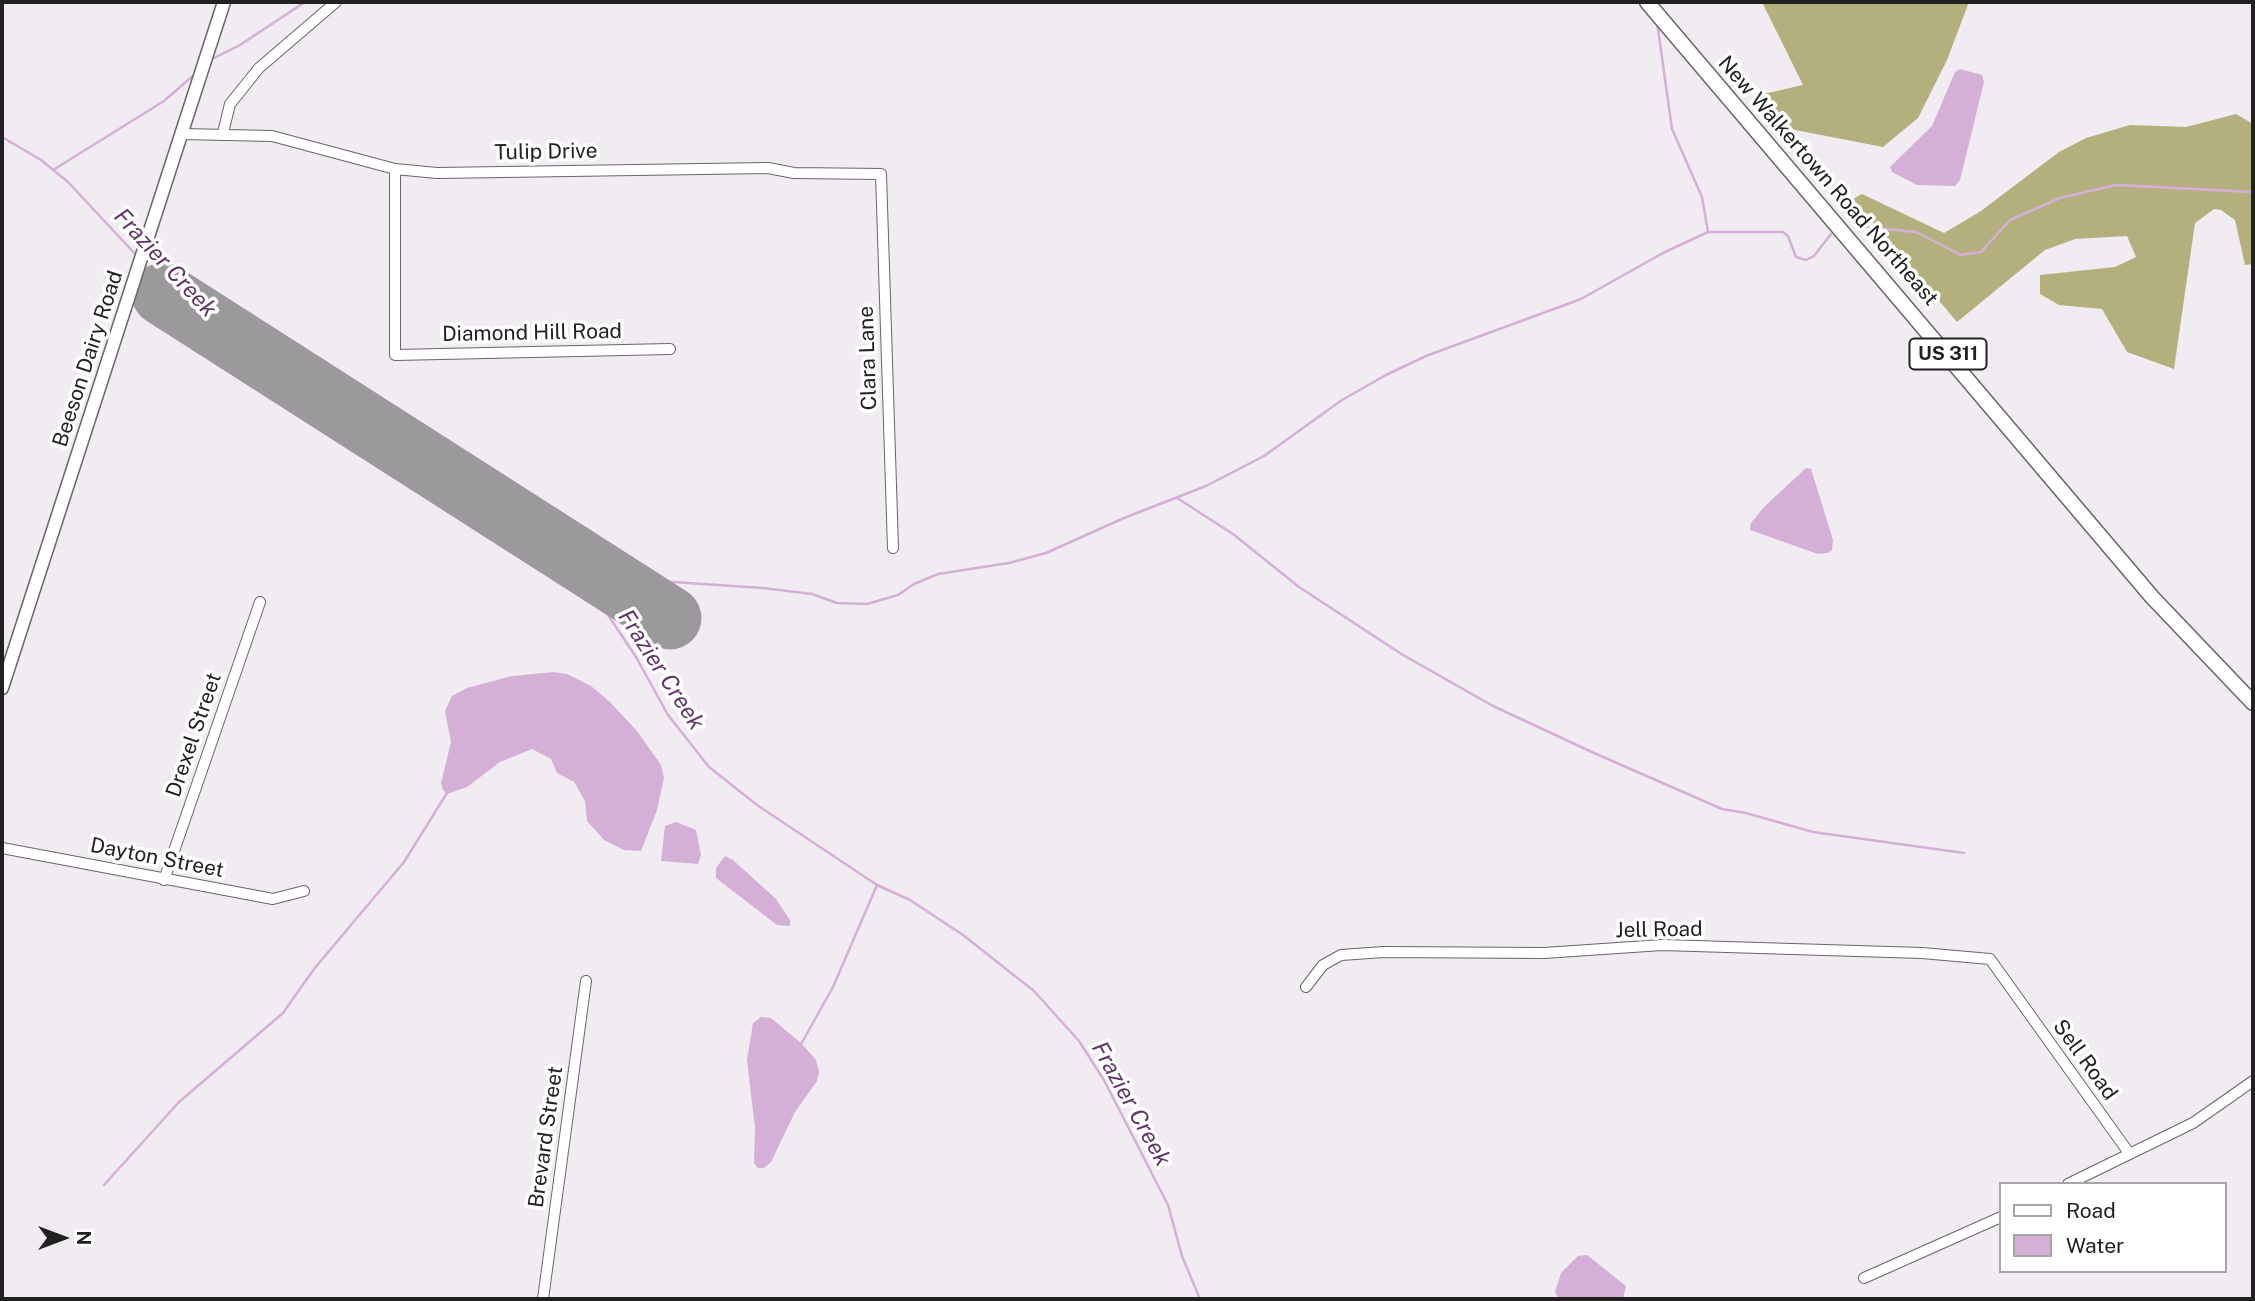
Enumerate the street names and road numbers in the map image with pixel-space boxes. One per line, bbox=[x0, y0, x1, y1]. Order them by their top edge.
street label: New Walkertown Road Northeast bbox=[1713, 51, 1943, 311]
street label: Tulip Drive bbox=[494, 139, 598, 165]
street label: Beeson Dairy Road bbox=[48, 268, 128, 450]
street label: Clara Lane bbox=[854, 305, 882, 411]
street label: Diamond Hill Road bbox=[442, 319, 622, 347]
road number: US 311 bbox=[1910, 338, 1986, 370]
street label: Drexel Street bbox=[161, 669, 227, 801]
street label: Dayton Street bbox=[88, 833, 226, 883]
street label: Jell Road bbox=[1615, 917, 1703, 943]
street label: Sell Road bbox=[2047, 1015, 2123, 1105]
street label: Brevard Street bbox=[524, 1065, 568, 1209]

